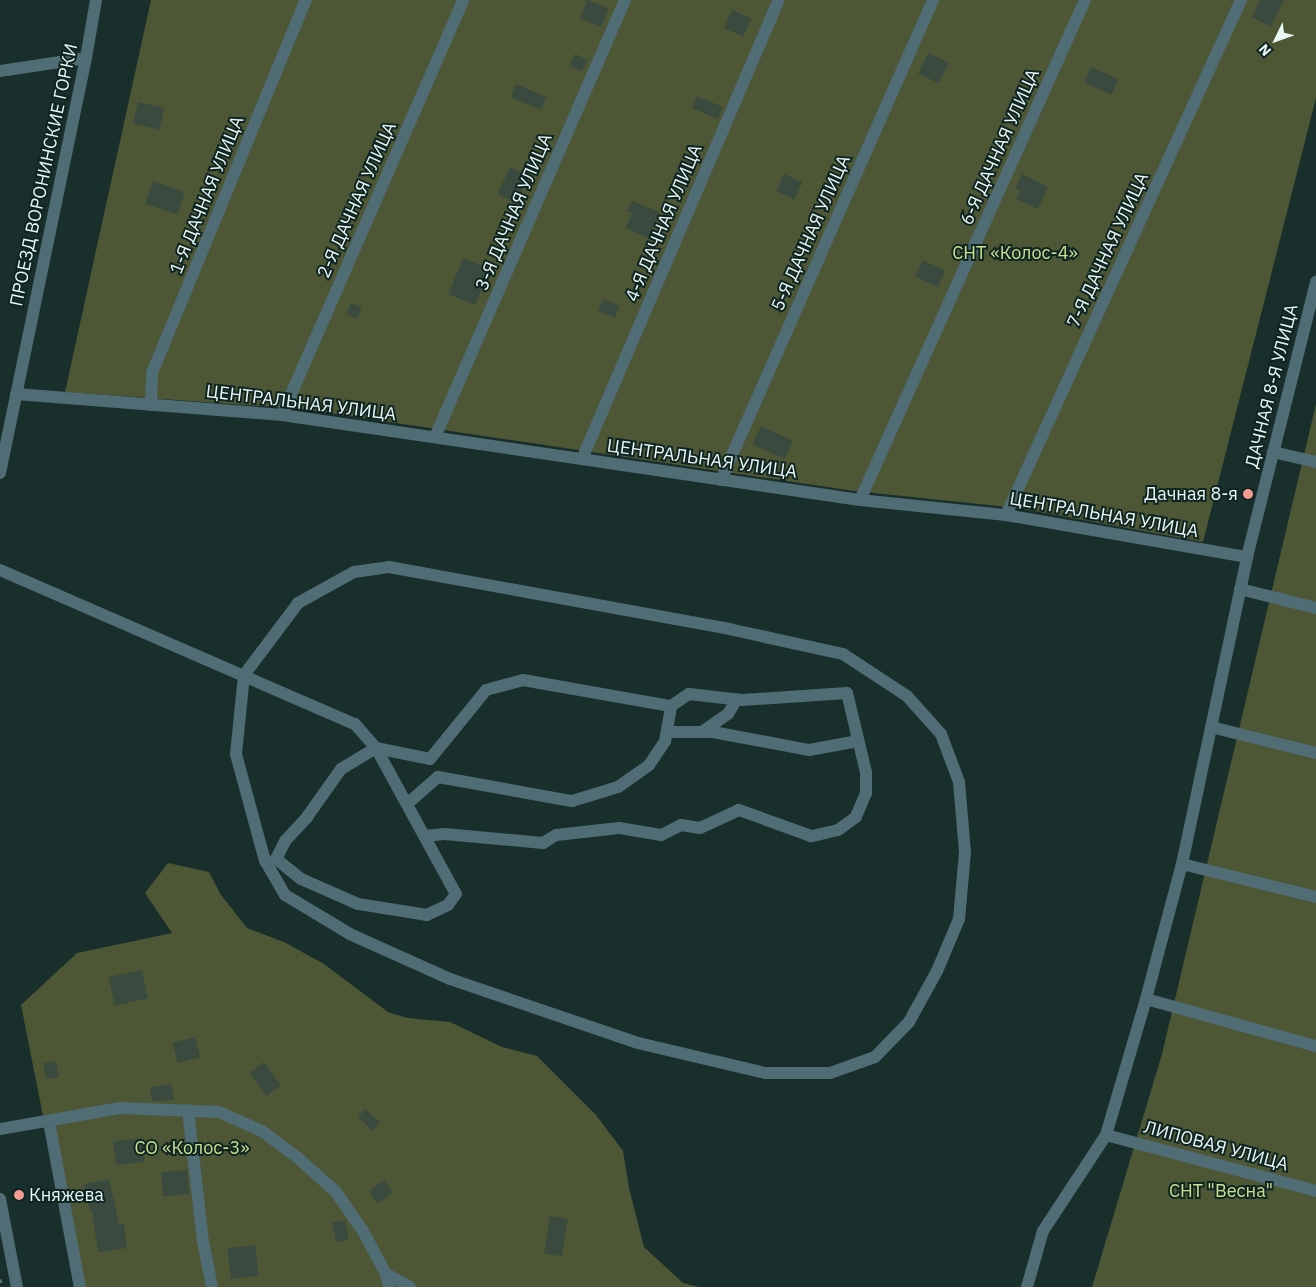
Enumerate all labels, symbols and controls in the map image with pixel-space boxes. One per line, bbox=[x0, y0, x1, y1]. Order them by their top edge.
north arrow bbox=[1251, 15, 1301, 65]
text: N bbox=[1255, 40, 1275, 60]
street label: ПРОЕЗД ВОРОНИНСКИЕ ГОРКИ bbox=[6, 42, 82, 308]
street label: 6-Я ДАЧНАЯ УЛИЦА bbox=[956, 66, 1044, 228]
street label: 1-Я ДАЧНАЯ УЛИЦА bbox=[165, 113, 249, 277]
street label: 2-Я ДАЧНАЯ УЛИЦА bbox=[313, 119, 401, 281]
street label: 3-Я ДАЧНАЯ УЛИЦА bbox=[471, 130, 557, 294]
street label: 4-Я ДАЧНАЯ УЛИЦА bbox=[621, 141, 707, 305]
street label: 5-Я ДАЧНАЯ УЛИЦА bbox=[767, 152, 855, 314]
street label: 7-Я ДАЧНАЯ УЛИЦА bbox=[1063, 169, 1153, 331]
park label: СНТ «Колос-4» bbox=[952, 242, 1078, 264]
street label: ДАЧНАЯ 8-Я УЛИЦА bbox=[1241, 302, 1303, 470]
street label: ЦЕНТРАЛЬНАЯ УЛИЦА bbox=[205, 381, 397, 425]
street label: ЦЕНТРАЛЬНАЯ УЛИЦА bbox=[606, 435, 798, 483]
place label: Дачная 8-я bbox=[1144, 483, 1238, 505]
street label: ЦЕНТРАЛЬНАЯ УЛИЦА bbox=[1008, 488, 1200, 542]
marker: Дачная 8-я bbox=[1242, 488, 1254, 500]
street label: ЛИПОВАЯ УЛИЦА bbox=[1141, 1116, 1291, 1176]
park label: СО «Колос-3» bbox=[134, 1137, 250, 1159]
park label: СНТ "Весна" bbox=[1169, 1180, 1273, 1202]
place label: Княжева bbox=[29, 1184, 104, 1206]
marker: Княжева bbox=[13, 1189, 25, 1201]

